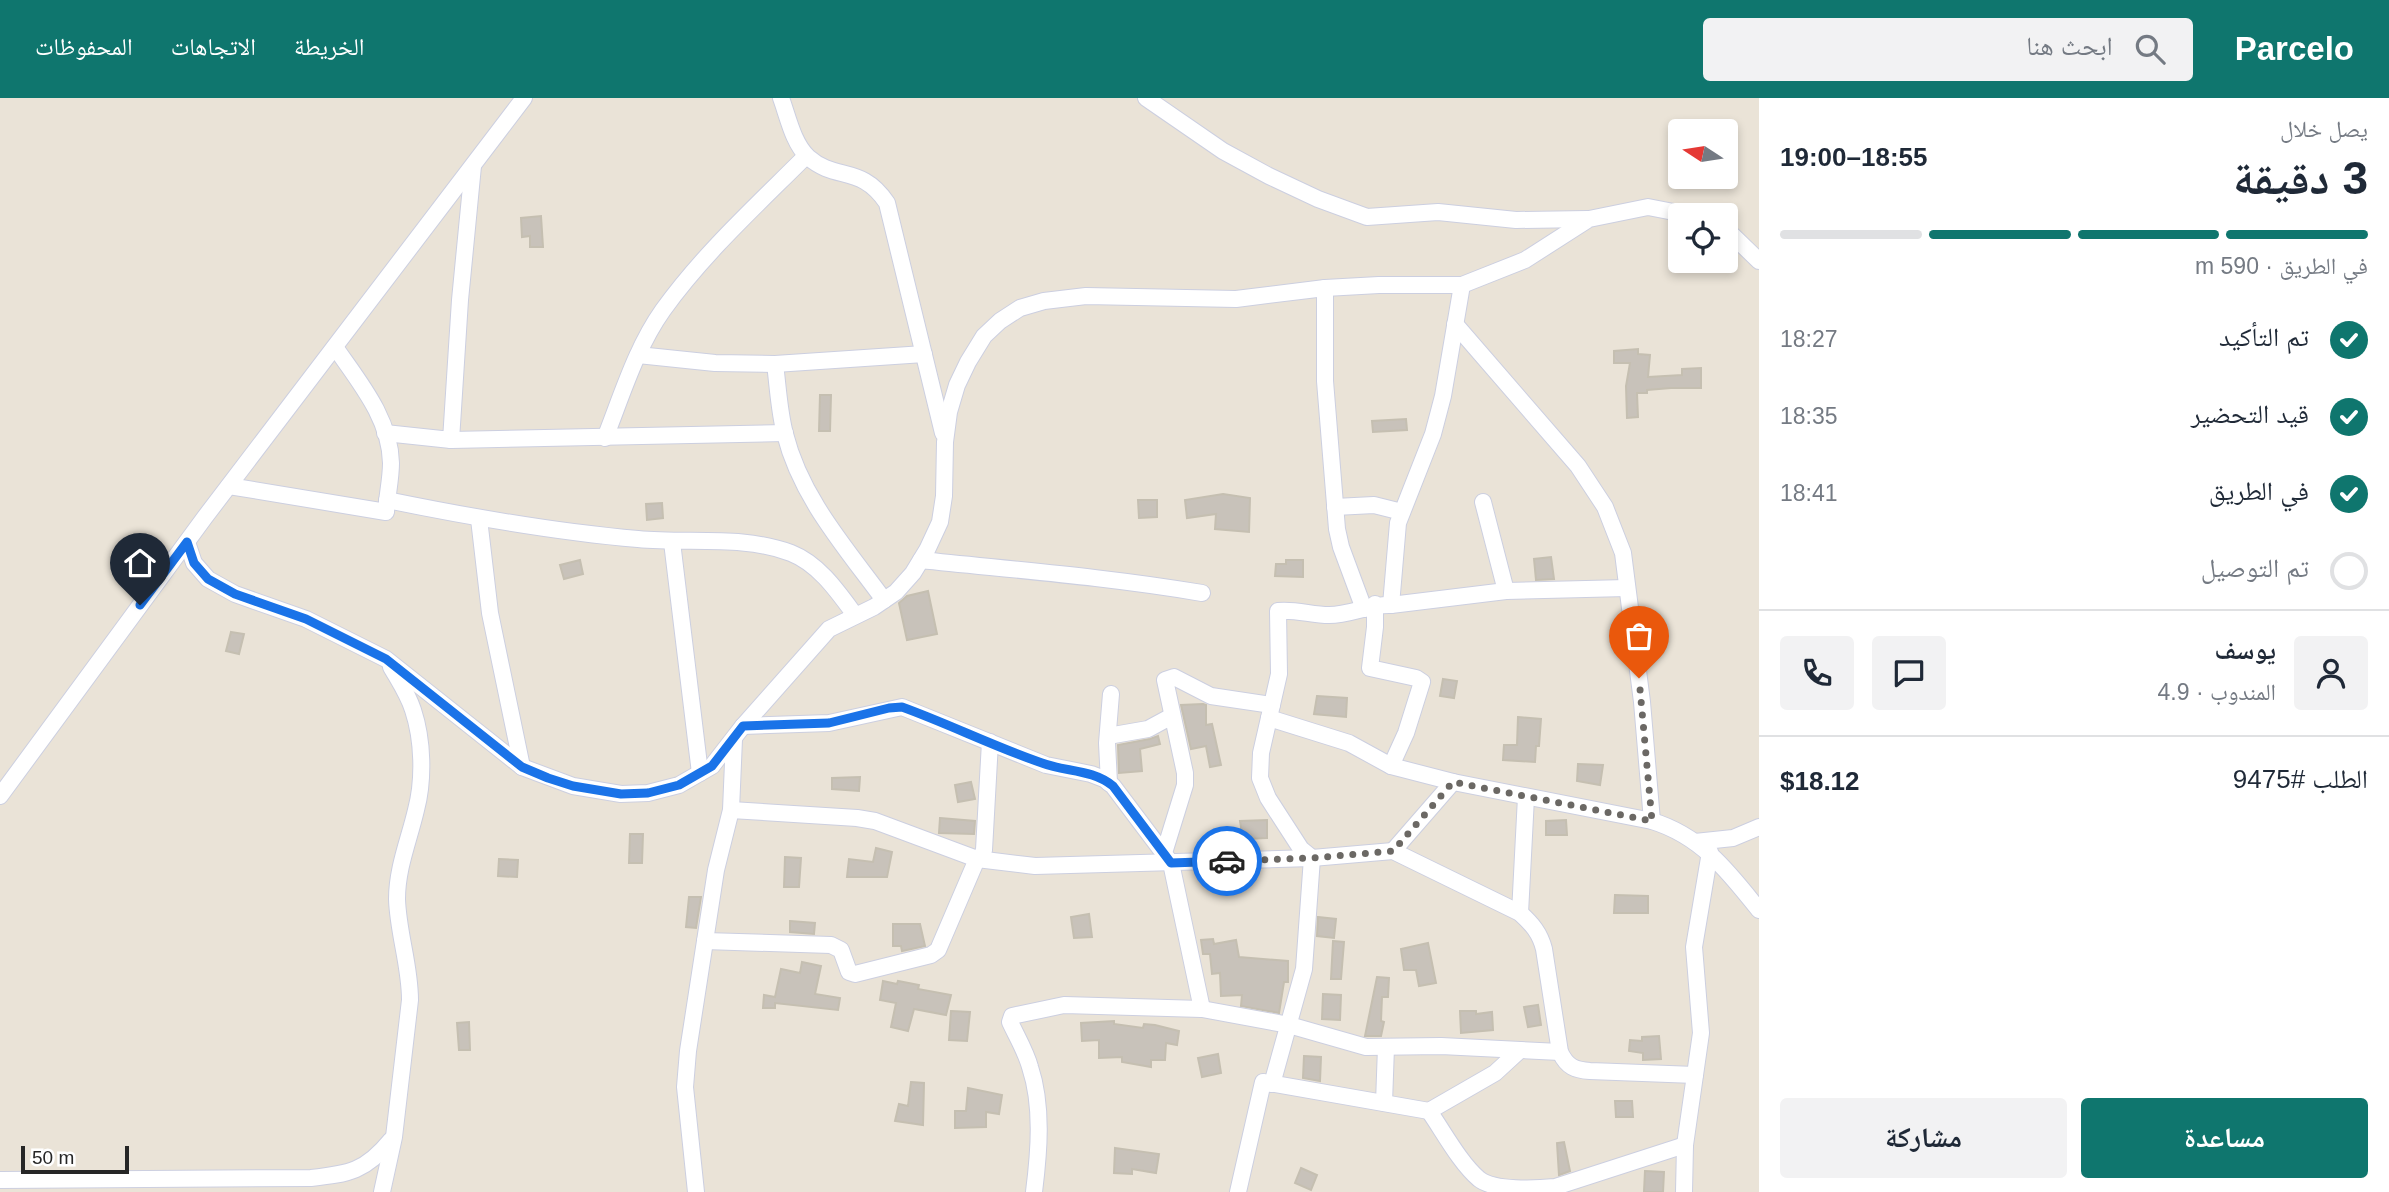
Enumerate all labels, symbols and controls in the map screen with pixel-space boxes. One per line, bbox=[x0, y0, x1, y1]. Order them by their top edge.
search box bbox=[1703, 18, 2193, 81]
icon: search bbox=[2131, 30, 2169, 68]
text: Parcelo bbox=[2235, 30, 2354, 67]
text: ابحث هنا bbox=[2026, 31, 2113, 61]
text: المحفوظات bbox=[35, 33, 133, 60]
text: الاتجاهات bbox=[171, 33, 256, 60]
text: الخريطة bbox=[294, 33, 365, 60]
text: يصل خلال bbox=[2280, 116, 2368, 142]
north arrow bbox=[1668, 119, 1738, 189]
map controls bbox=[1668, 119, 1738, 273]
text: 18:55–19:00 bbox=[1780, 142, 1927, 172]
text: 3 دقيقة bbox=[2233, 152, 2368, 204]
button: locate bbox=[1668, 203, 1738, 273]
text: في الطريق · 590 m bbox=[2195, 253, 2368, 279]
icon: check bbox=[2330, 321, 2368, 359]
text: تم التأكيد bbox=[2219, 322, 2309, 352]
text: 18:27 bbox=[1780, 326, 1838, 352]
icon: check bbox=[2330, 398, 2368, 436]
text: قيد التحضير bbox=[2191, 399, 2309, 429]
text: 18:35 bbox=[1780, 403, 1838, 429]
icon: check bbox=[2330, 475, 2368, 513]
text: في الطريق bbox=[2209, 476, 2309, 506]
text: 18:41 bbox=[1780, 480, 1838, 506]
pin bbox=[110, 533, 170, 605]
icon: home bbox=[121, 544, 159, 582]
text: تم التوصيل bbox=[2201, 553, 2309, 583]
pin bbox=[1609, 606, 1669, 678]
icon: bag bbox=[1620, 617, 1658, 655]
text: يوسف bbox=[2215, 635, 2276, 665]
button: phone bbox=[1780, 636, 1854, 710]
button: chat bbox=[1872, 636, 1946, 710]
button: person bbox=[2294, 636, 2368, 710]
text: المندوب · 4.9 bbox=[2158, 679, 2276, 705]
text: الطلب #9475 bbox=[2233, 764, 2368, 794]
text: $18.12 bbox=[1780, 766, 1860, 796]
courier bbox=[1192, 826, 1262, 896]
icon: car bbox=[1208, 842, 1246, 880]
button: مشاركة bbox=[1780, 1098, 2067, 1178]
button: مساعدة bbox=[2081, 1098, 2368, 1178]
scale bar bbox=[21, 1143, 130, 1175]
text: 50 m bbox=[32, 1147, 74, 1168]

